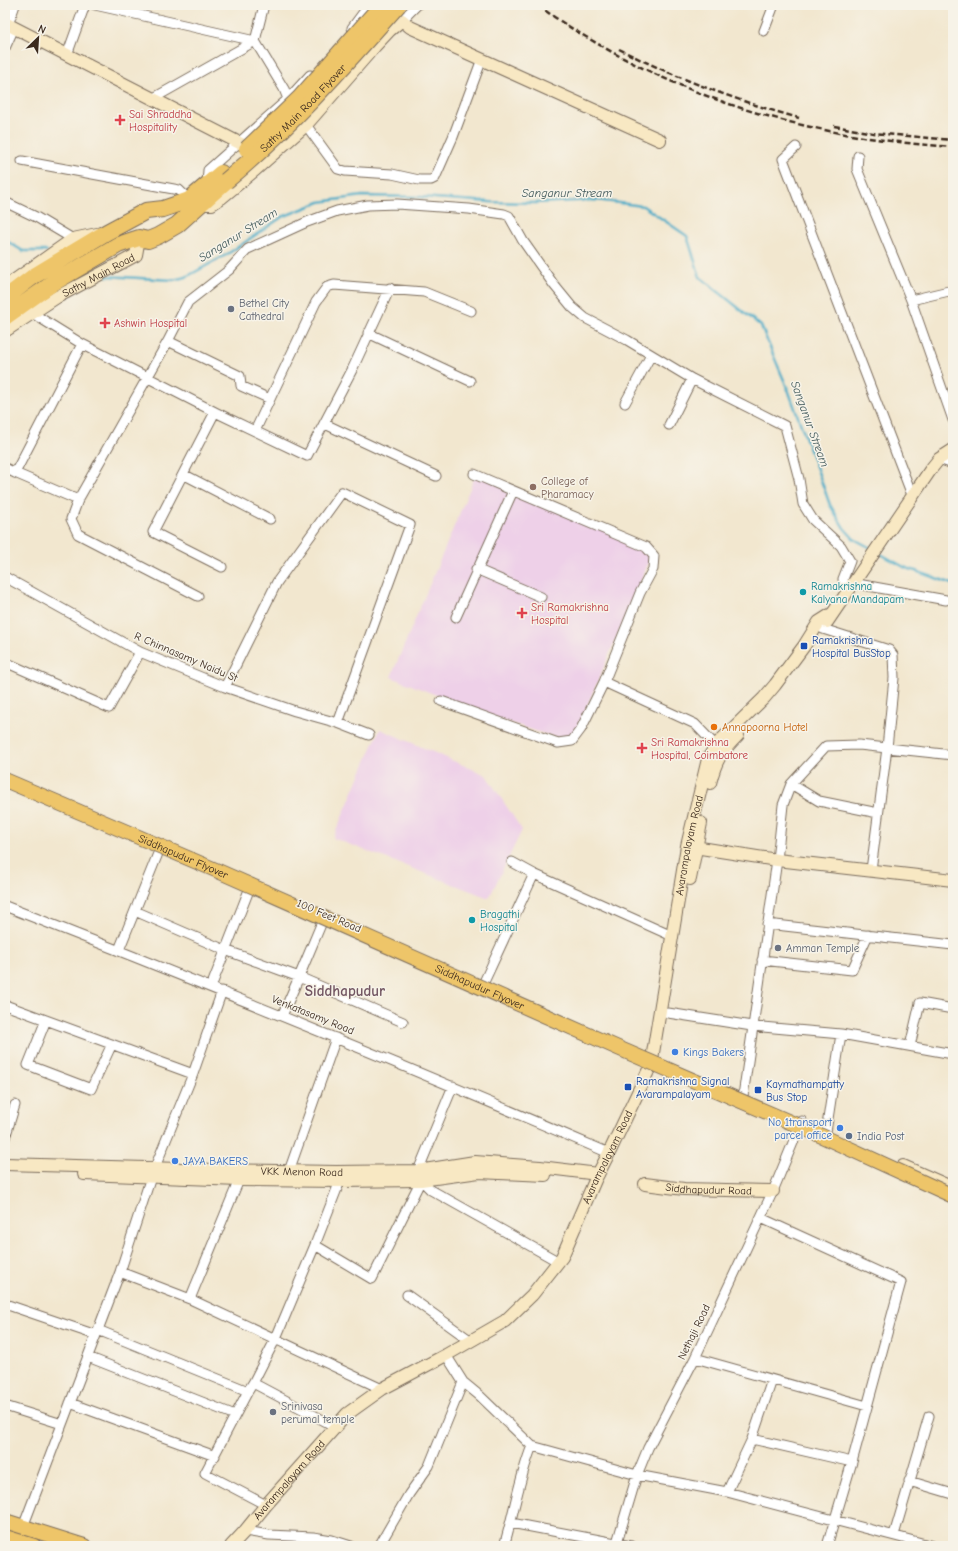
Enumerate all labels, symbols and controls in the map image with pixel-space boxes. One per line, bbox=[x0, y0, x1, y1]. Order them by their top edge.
north arrow bbox=[18, 18, 58, 58]
text: N bbox=[36, 22, 48, 37]
street label: Sathy Main Road Flyover bbox=[257, 61, 349, 155]
place label: Sai Shraddha Hospitality bbox=[129, 108, 192, 134]
marker: Sai Shraddha Hospitality bbox=[114, 114, 126, 126]
water label: Sanganur Stream bbox=[522, 186, 612, 200]
water label: Sanganur Stream bbox=[196, 205, 280, 265]
street label: Sathy Main Road bbox=[60, 250, 137, 300]
place label: Bethel City Cathedral bbox=[239, 297, 289, 323]
marker: Bethel City Cathedral bbox=[226, 304, 236, 314]
marker: Ashwin Hospital bbox=[99, 317, 111, 329]
place label: Ashwin Hospital bbox=[114, 317, 187, 330]
water label: Sanganur Stream bbox=[788, 379, 832, 469]
place label: College of Pharamacy bbox=[541, 475, 594, 501]
marker: College of Pharamacy bbox=[528, 482, 538, 492]
place label: Ramakrishna Kalyana Mandapam bbox=[811, 580, 904, 606]
marker: Ramakrishna Kalyana Mandapam bbox=[798, 587, 808, 597]
place label: Sri Ramakrishna Hospital bbox=[531, 601, 609, 627]
marker: Sri Ramakrishna Hospital bbox=[516, 607, 528, 619]
street label: R Chinnasamy Naidu St bbox=[132, 629, 240, 685]
place label: Ramakrishna Hospital BusStop bbox=[812, 634, 891, 660]
marker: Ramakrishna Hospital BusStop bbox=[799, 641, 809, 651]
place label: Annapoorna Hotel bbox=[722, 721, 808, 734]
marker: Annapoorna Hotel bbox=[709, 722, 719, 732]
place label: Sri Ramakrishna Hospital, Coimbatore bbox=[651, 736, 749, 762]
marker: Sri Ramakrishna Hospital, Coimbatore bbox=[636, 742, 648, 754]
street label: Avarampalayam Road bbox=[672, 794, 706, 896]
street label: Siddhapudur Flyover bbox=[137, 831, 231, 881]
street label: 100 Feet Road bbox=[295, 897, 363, 935]
place label: Bragathi Hospital bbox=[480, 908, 520, 934]
marker: Bragathi Hospital bbox=[467, 915, 477, 925]
place label: Amman Temple bbox=[786, 942, 860, 955]
marker: Amman Temple bbox=[773, 943, 783, 953]
street label: Siddhapudur Flyover bbox=[433, 961, 527, 1013]
district label: Siddhapudur bbox=[305, 982, 385, 1000]
street label: Venkatasamy Road bbox=[270, 993, 356, 1038]
place label: Kings Bakers bbox=[683, 1046, 744, 1059]
marker: Kings Bakers bbox=[670, 1047, 680, 1057]
place label: Ramakrishna Signal Avarampalayam bbox=[636, 1075, 730, 1101]
place label: Kaymathampatty Bus Stop bbox=[766, 1078, 844, 1104]
marker: Ramakrishna Signal Avarampalayam bbox=[623, 1082, 633, 1092]
marker: Kaymathampatty Bus Stop bbox=[753, 1085, 763, 1095]
street label: Avarampalayam Road bbox=[579, 1108, 635, 1206]
place label: No 1transport parcel office bbox=[768, 1116, 833, 1142]
marker: No 1transport parcel office bbox=[835, 1123, 845, 1133]
place label: India Post bbox=[857, 1130, 905, 1143]
marker: India Post bbox=[844, 1131, 854, 1141]
place label: JAYA BAKERS bbox=[183, 1155, 248, 1168]
marker: JAYA BAKERS bbox=[170, 1156, 180, 1166]
street label: VKK Menon Road bbox=[261, 1164, 343, 1179]
street label: Siddhapudur Road bbox=[665, 1180, 752, 1197]
street label: Nethaji Road bbox=[675, 1302, 713, 1362]
place label: Srinivasa perumal temple bbox=[281, 1400, 355, 1426]
marker: Srinivasa perumal temple bbox=[268, 1407, 278, 1417]
street label: Avarampalayam Road bbox=[250, 1437, 328, 1522]

